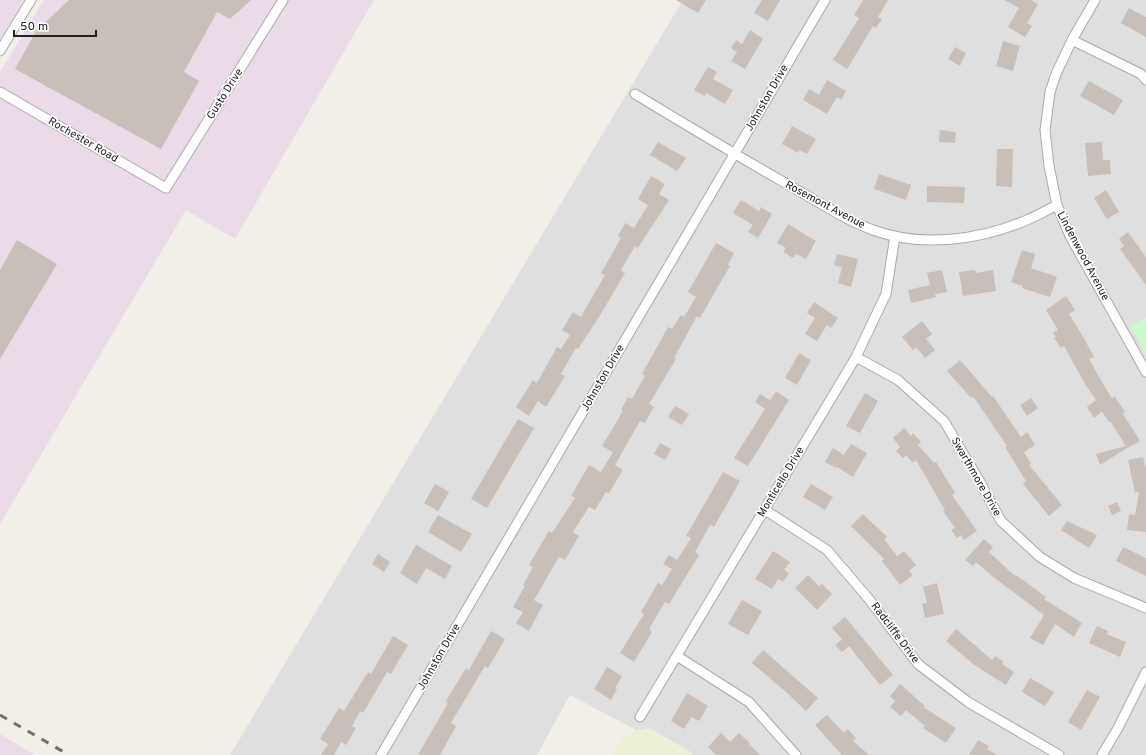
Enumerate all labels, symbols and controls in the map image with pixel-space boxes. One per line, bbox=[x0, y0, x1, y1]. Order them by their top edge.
scale bar bbox=[14, 12, 96, 38]
text: 50 m bbox=[20, 19, 48, 35]
street label: Johnston Drive bbox=[742, 62, 792, 134]
street label: Gusto Drive bbox=[204, 66, 246, 122]
street label: Rochester Road bbox=[46, 114, 120, 166]
street label: Rosemont Avenue bbox=[782, 178, 868, 232]
street label: Lindenwood Avenue bbox=[1054, 209, 1112, 303]
street label: Johnston Drive bbox=[578, 342, 628, 414]
street label: Swarthmore Drive bbox=[948, 435, 1004, 519]
street label: Monticello Drive bbox=[754, 444, 808, 520]
street label: Radcliffe Drive bbox=[868, 600, 922, 666]
street label: Johnston Drive bbox=[414, 621, 464, 693]

